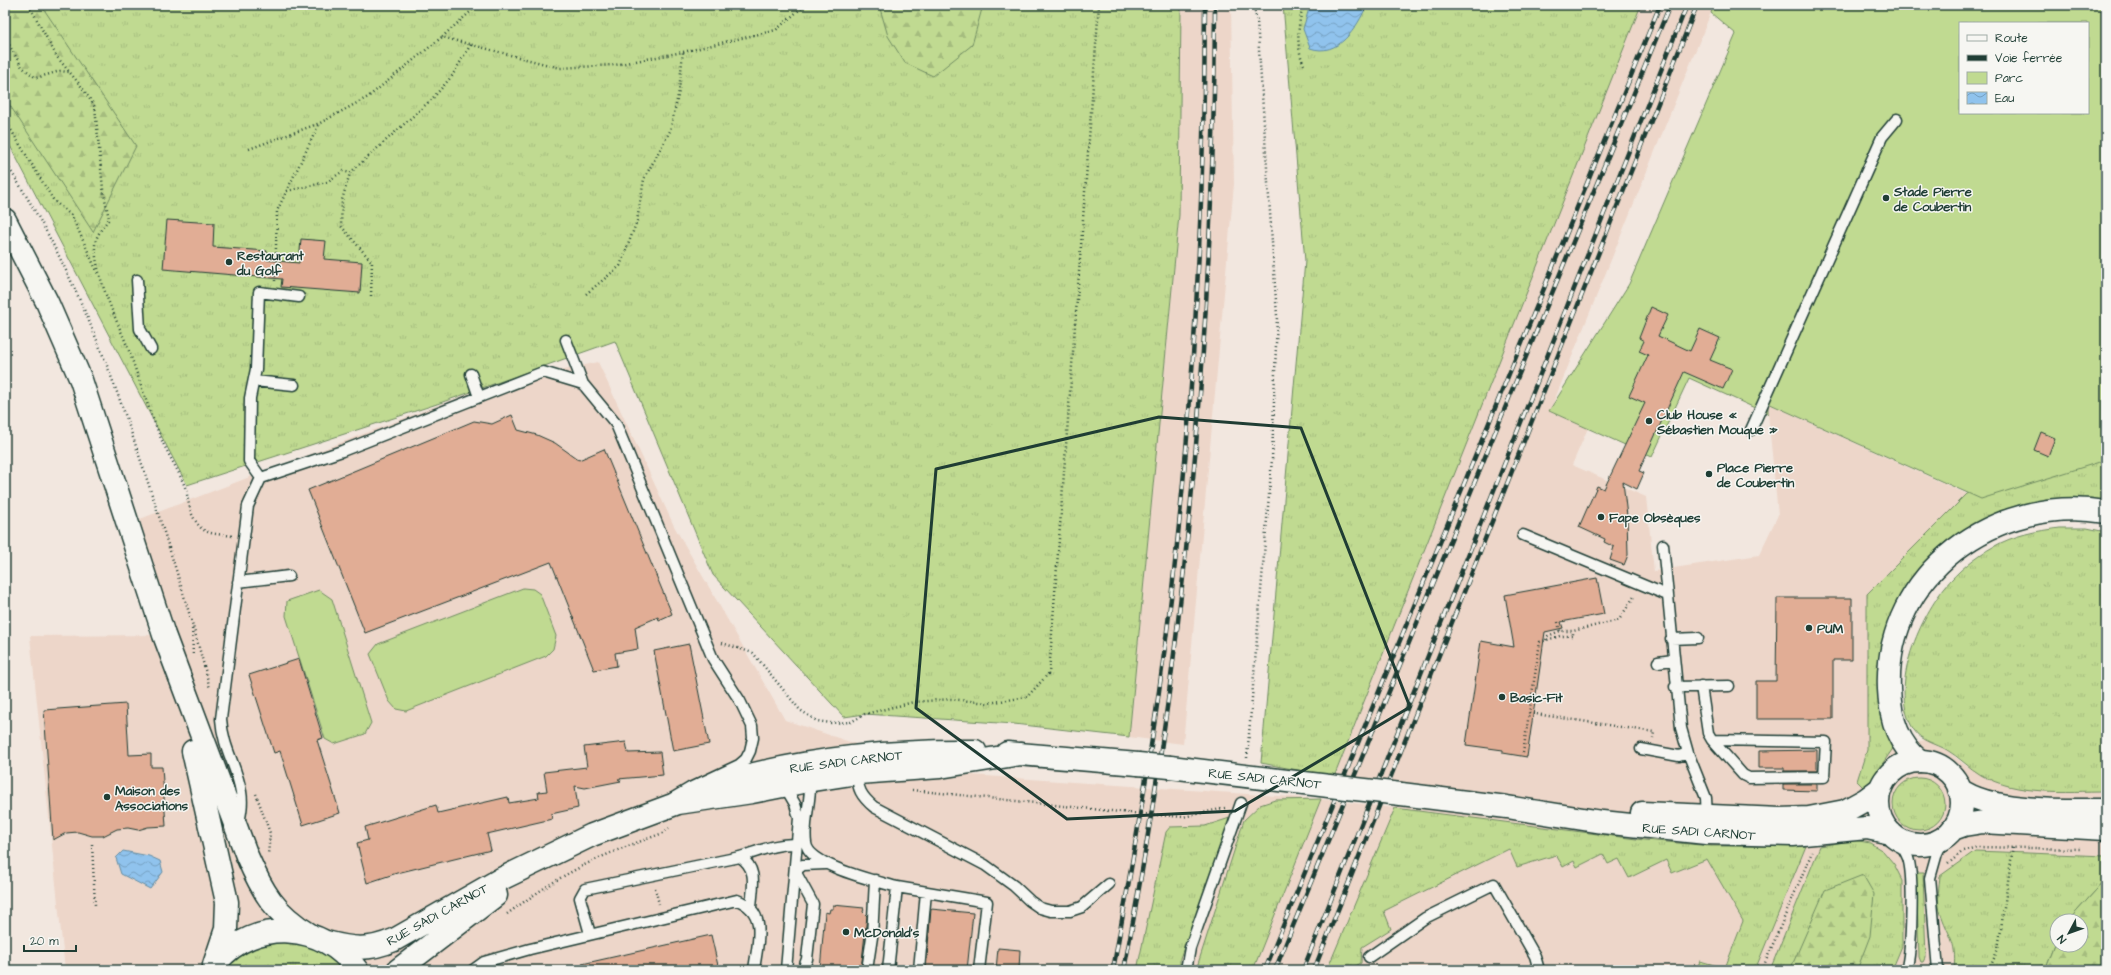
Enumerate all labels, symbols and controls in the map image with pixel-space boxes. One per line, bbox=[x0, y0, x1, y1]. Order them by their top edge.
legend bbox=[1959, 22, 2089, 114]
text: Route bbox=[1995, 30, 2028, 47]
text: Voie ferrée bbox=[1995, 50, 2063, 67]
text: Parc bbox=[1995, 70, 2023, 87]
text: Eau bbox=[1995, 90, 2014, 107]
place label: Stade Pierre de Coubertin bbox=[1893, 183, 1972, 216]
marker: Stade Pierre de Coubertin bbox=[1881, 193, 1891, 203]
place label: Restaurant du Golf bbox=[236, 247, 305, 280]
marker: Restaurant du Golf bbox=[224, 257, 234, 267]
place label: Club House « Sébastien Mouque » bbox=[1656, 406, 1778, 440]
marker: Club House « Sébastien Mouque » bbox=[1644, 416, 1654, 426]
place label: Place Pierre de Coubertin bbox=[1716, 459, 1795, 492]
marker: Place Pierre de Coubertin bbox=[1704, 469, 1714, 479]
place label: Fape Obsèques bbox=[1609, 509, 1701, 528]
marker: Fape Obsèques bbox=[1596, 512, 1606, 522]
place label: PUM bbox=[1817, 620, 1844, 638]
marker: PUM bbox=[1804, 623, 1814, 633]
place label: Basic-Fit bbox=[1510, 689, 1564, 707]
marker: Basic-Fit bbox=[1497, 692, 1507, 702]
street label: RUE SADI CARNOT bbox=[789, 746, 904, 778]
street label: RUE SADI CARNOT bbox=[1208, 764, 1323, 794]
place label: Maison des Associations bbox=[115, 782, 189, 815]
marker: Maison des Associations bbox=[102, 792, 112, 802]
street label: RUE SADI CARNOT bbox=[1642, 819, 1757, 845]
street label: RUE SADI CARNOT bbox=[383, 879, 492, 950]
north arrow bbox=[2049, 913, 2089, 953]
place label: McDonald's bbox=[854, 924, 920, 942]
scale bar bbox=[24, 927, 76, 953]
marker: McDonald's bbox=[841, 927, 851, 937]
text: N bbox=[2054, 932, 2070, 947]
text: 20 m bbox=[30, 933, 59, 950]

